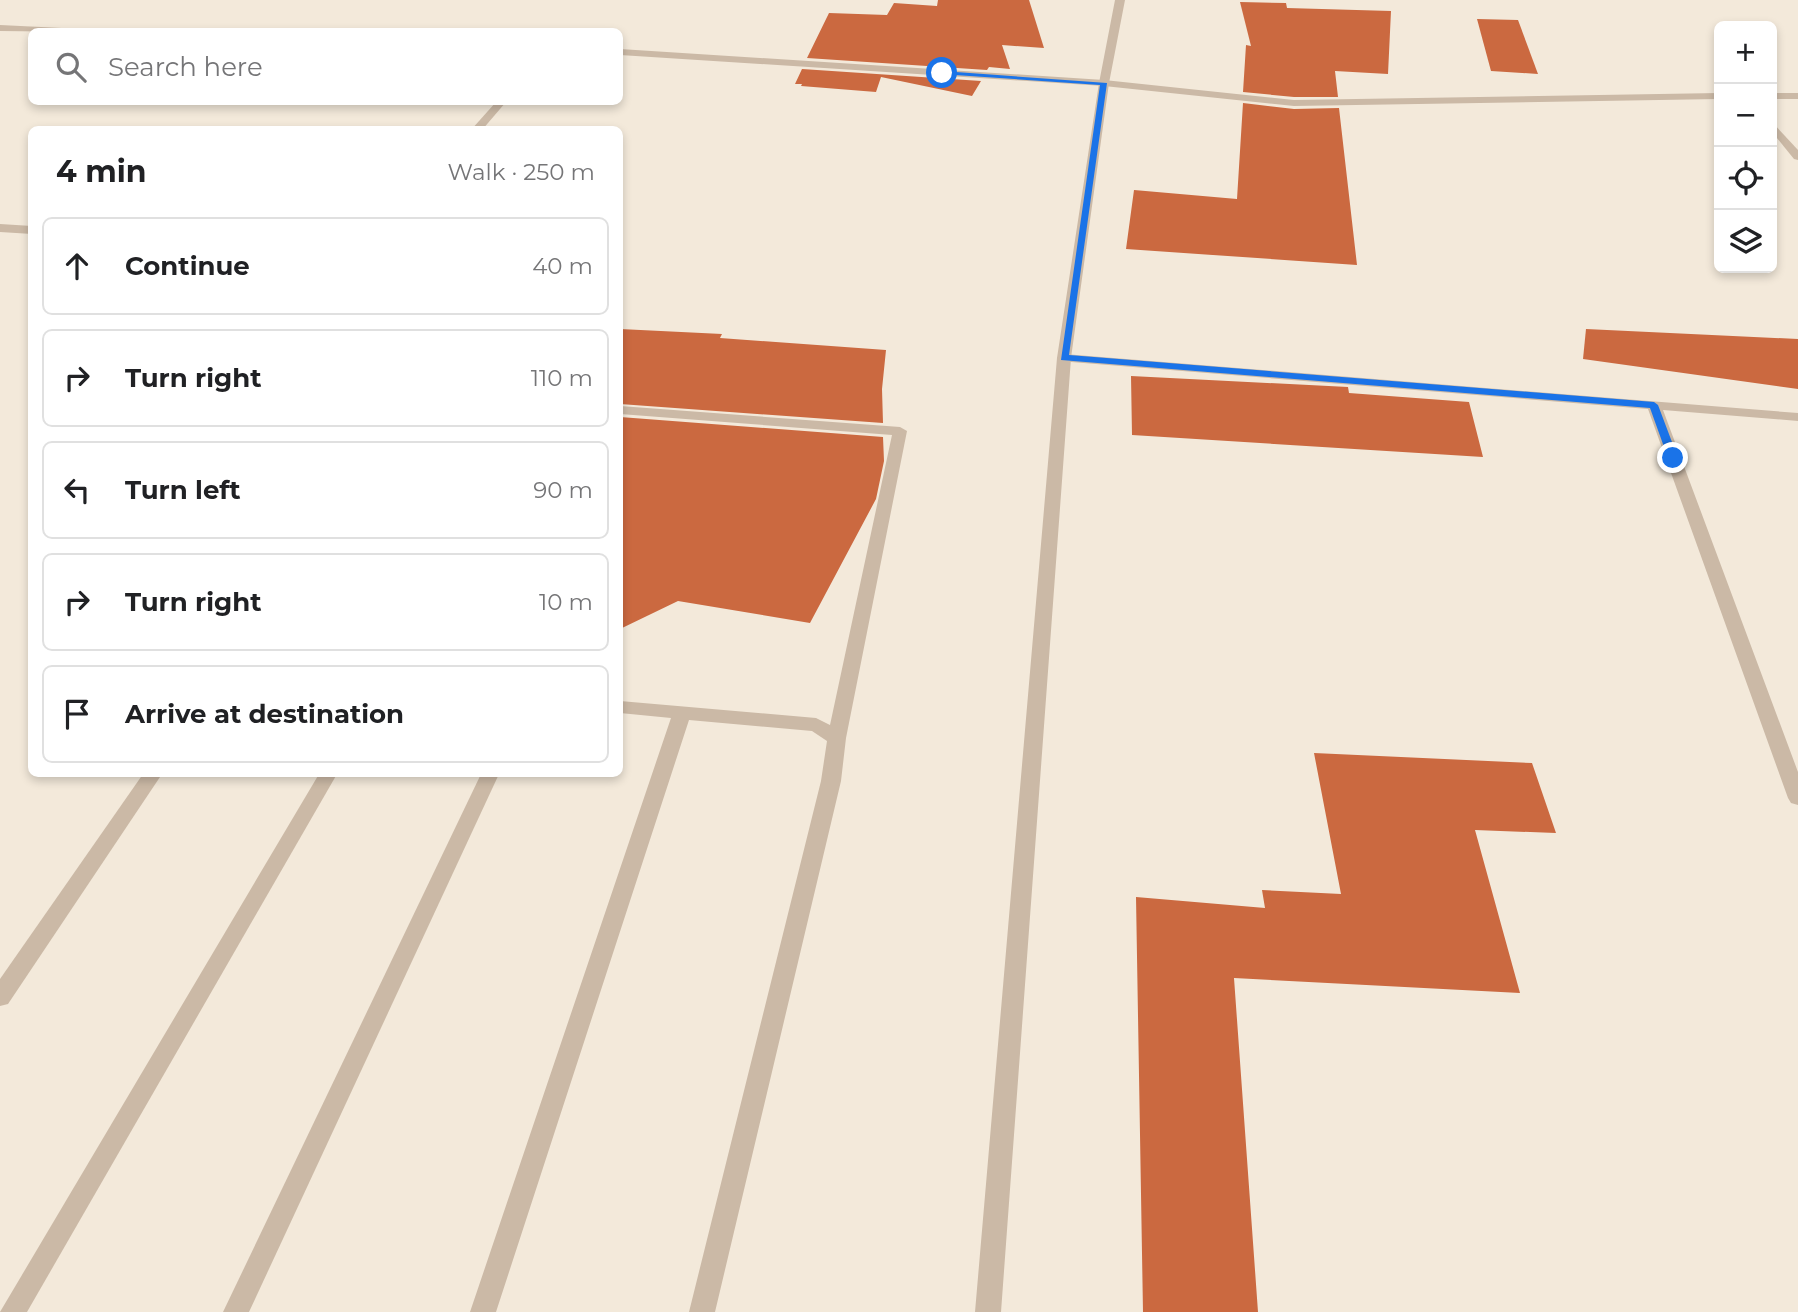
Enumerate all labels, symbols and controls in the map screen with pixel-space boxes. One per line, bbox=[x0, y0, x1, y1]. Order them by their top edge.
map controls bbox=[1714, 21, 1777, 273]
button: + bbox=[1714, 21, 1777, 84]
search box bbox=[28, 28, 623, 105]
icon: search bbox=[52, 48, 90, 86]
text: Search here bbox=[108, 51, 263, 83]
route start bbox=[926, 57, 957, 88]
button: − bbox=[1714, 84, 1777, 147]
button: locate bbox=[1714, 147, 1777, 210]
text: 4 min bbox=[56, 153, 146, 190]
text: Walk · 250 m bbox=[448, 158, 595, 186]
button: layers bbox=[1714, 210, 1777, 273]
icon: ahead bbox=[58, 247, 96, 285]
text: Continue bbox=[125, 250, 250, 282]
text: 40 m bbox=[532, 252, 593, 280]
icon: right bbox=[58, 359, 96, 397]
text: Turn right bbox=[125, 362, 261, 394]
text: 110 m bbox=[531, 364, 593, 392]
route end bbox=[1657, 442, 1688, 473]
icon: left bbox=[58, 471, 96, 509]
text: Turn left bbox=[125, 474, 241, 506]
text: 90 m bbox=[533, 476, 593, 504]
icon: right bbox=[58, 583, 96, 621]
text: Turn right bbox=[125, 586, 261, 618]
text: 10 m bbox=[539, 588, 593, 616]
icon: arrive bbox=[58, 695, 96, 733]
text: Arrive at destination bbox=[125, 698, 404, 730]

